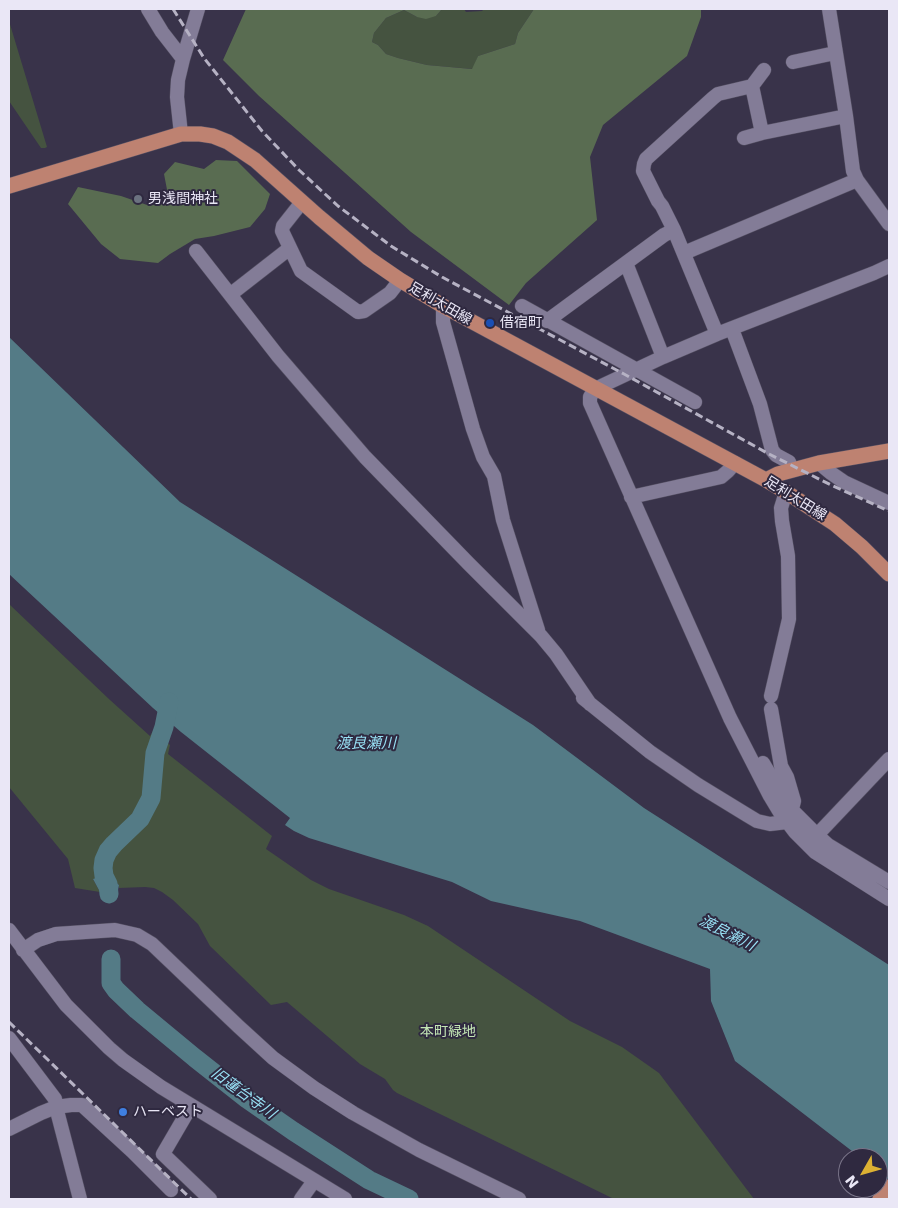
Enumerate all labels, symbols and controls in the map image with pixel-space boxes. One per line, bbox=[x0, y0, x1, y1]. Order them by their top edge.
place label: 男浅間神社 bbox=[148, 191, 218, 207]
marker: 男浅間神社 bbox=[132, 193, 144, 205]
street label: 足利太田線 bbox=[405, 279, 475, 329]
place label: 借宿町 bbox=[500, 315, 542, 331]
marker: 借宿町 bbox=[484, 317, 496, 329]
street label: 足利太田線 bbox=[761, 473, 829, 525]
water label: 渡良瀬川 bbox=[336, 735, 396, 753]
water label: 渡良瀬川 bbox=[696, 912, 758, 956]
park label: 本町緑地 bbox=[420, 1024, 476, 1040]
water label: 旧蓮台寺川 bbox=[207, 1065, 279, 1123]
place label: ハーベスト bbox=[133, 1104, 203, 1120]
marker: ハーベスト bbox=[117, 1106, 129, 1118]
north arrow bbox=[838, 1148, 888, 1198]
text: N bbox=[842, 1172, 862, 1191]

